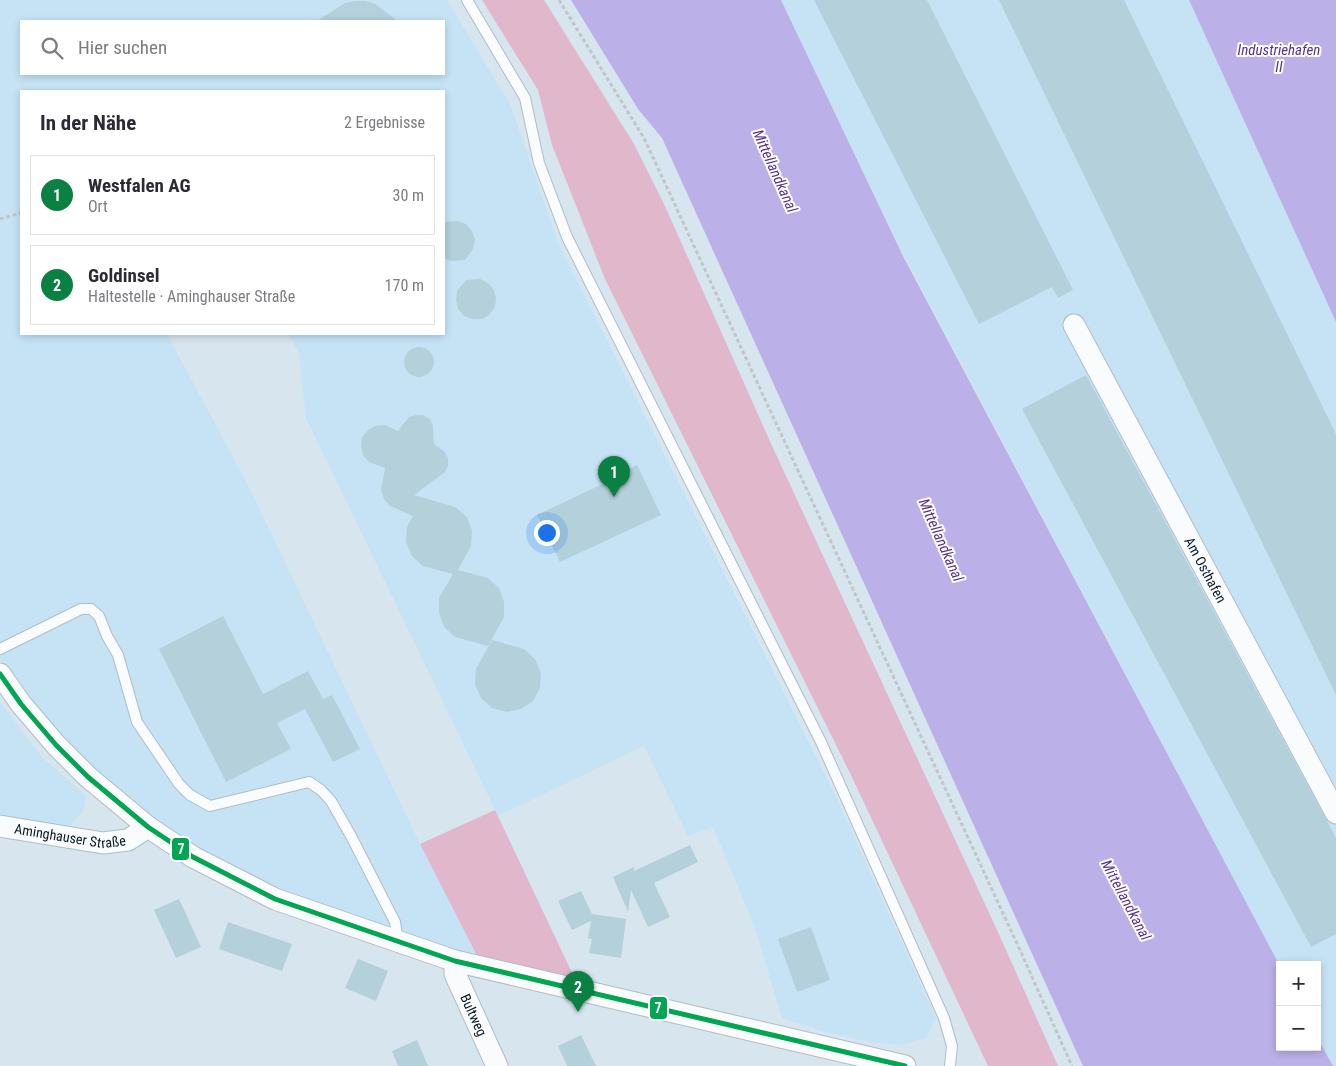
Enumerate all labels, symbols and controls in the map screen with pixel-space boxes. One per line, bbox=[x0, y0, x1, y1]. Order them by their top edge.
search box bbox=[20, 20, 445, 75]
icon: search bbox=[38, 34, 66, 62]
text: Hier suchen bbox=[78, 36, 167, 59]
water label: Industriehafen II bbox=[1238, 41, 1320, 76]
text: In der Nähe bbox=[40, 111, 136, 135]
text: 2 Ergebnisse bbox=[344, 113, 425, 132]
water label: Mittellandkanal bbox=[749, 127, 802, 216]
text: Westfalen AG bbox=[88, 174, 191, 197]
text: 1 bbox=[53, 186, 61, 205]
text: 30 m bbox=[392, 186, 424, 205]
text: Ort bbox=[88, 197, 108, 216]
text: Goldinsel bbox=[88, 264, 159, 287]
text: 2 bbox=[53, 276, 61, 295]
text: 170 m bbox=[385, 276, 424, 295]
text: Haltestelle · Aminghauser Straße bbox=[88, 287, 295, 306]
pin: 1 bbox=[598, 456, 630, 497]
water label: Mittellandkanal bbox=[915, 496, 968, 585]
your location bbox=[534, 520, 560, 546]
street label: Am Osthafen bbox=[1181, 534, 1230, 605]
street label: Aminghauser Straße bbox=[13, 821, 127, 851]
line badge: 7 bbox=[171, 837, 190, 861]
text: 7 bbox=[177, 841, 185, 857]
water label: Mittellandkanal bbox=[1097, 857, 1155, 944]
map controls bbox=[1276, 961, 1321, 1051]
button: + bbox=[1276, 961, 1321, 1006]
pin: 2 bbox=[562, 971, 594, 1012]
street label: Bultweg bbox=[457, 991, 490, 1038]
line badge: 7 bbox=[649, 996, 668, 1020]
text: 7 bbox=[654, 1000, 662, 1016]
button: − bbox=[1276, 1006, 1321, 1051]

